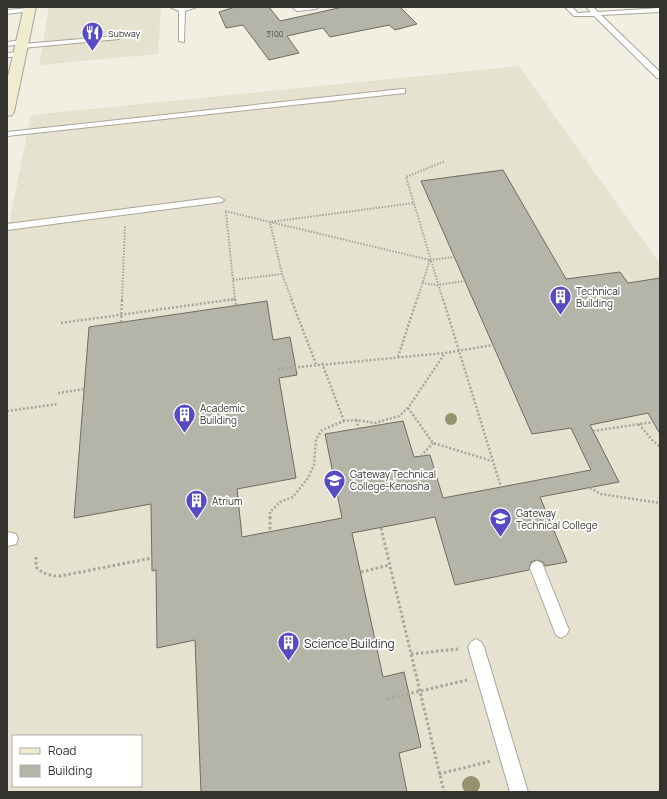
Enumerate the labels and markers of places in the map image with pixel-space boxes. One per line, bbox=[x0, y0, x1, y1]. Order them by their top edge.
restaurant icon: Subway bbox=[80, 20, 106, 53]
place label: Subway bbox=[108, 27, 140, 40]
building icon: Technical Building bbox=[547, 284, 573, 317]
place label: Technical Building bbox=[576, 284, 620, 310]
building icon: Academic Building bbox=[171, 401, 197, 434]
place label: Academic Building bbox=[200, 401, 246, 427]
school or university icon: Gateway Technical College-Kenosha bbox=[321, 467, 347, 500]
place label: Gateway Technical College-Kenosha bbox=[350, 467, 436, 493]
building icon: Atrium bbox=[183, 488, 209, 521]
place label: Atrium bbox=[212, 494, 243, 508]
school or university icon: Gateway Technical College bbox=[487, 506, 513, 539]
place label: Gateway Technical College bbox=[516, 506, 598, 532]
building icon: Science Building bbox=[275, 630, 301, 663]
place label: Science Building bbox=[304, 635, 395, 652]

